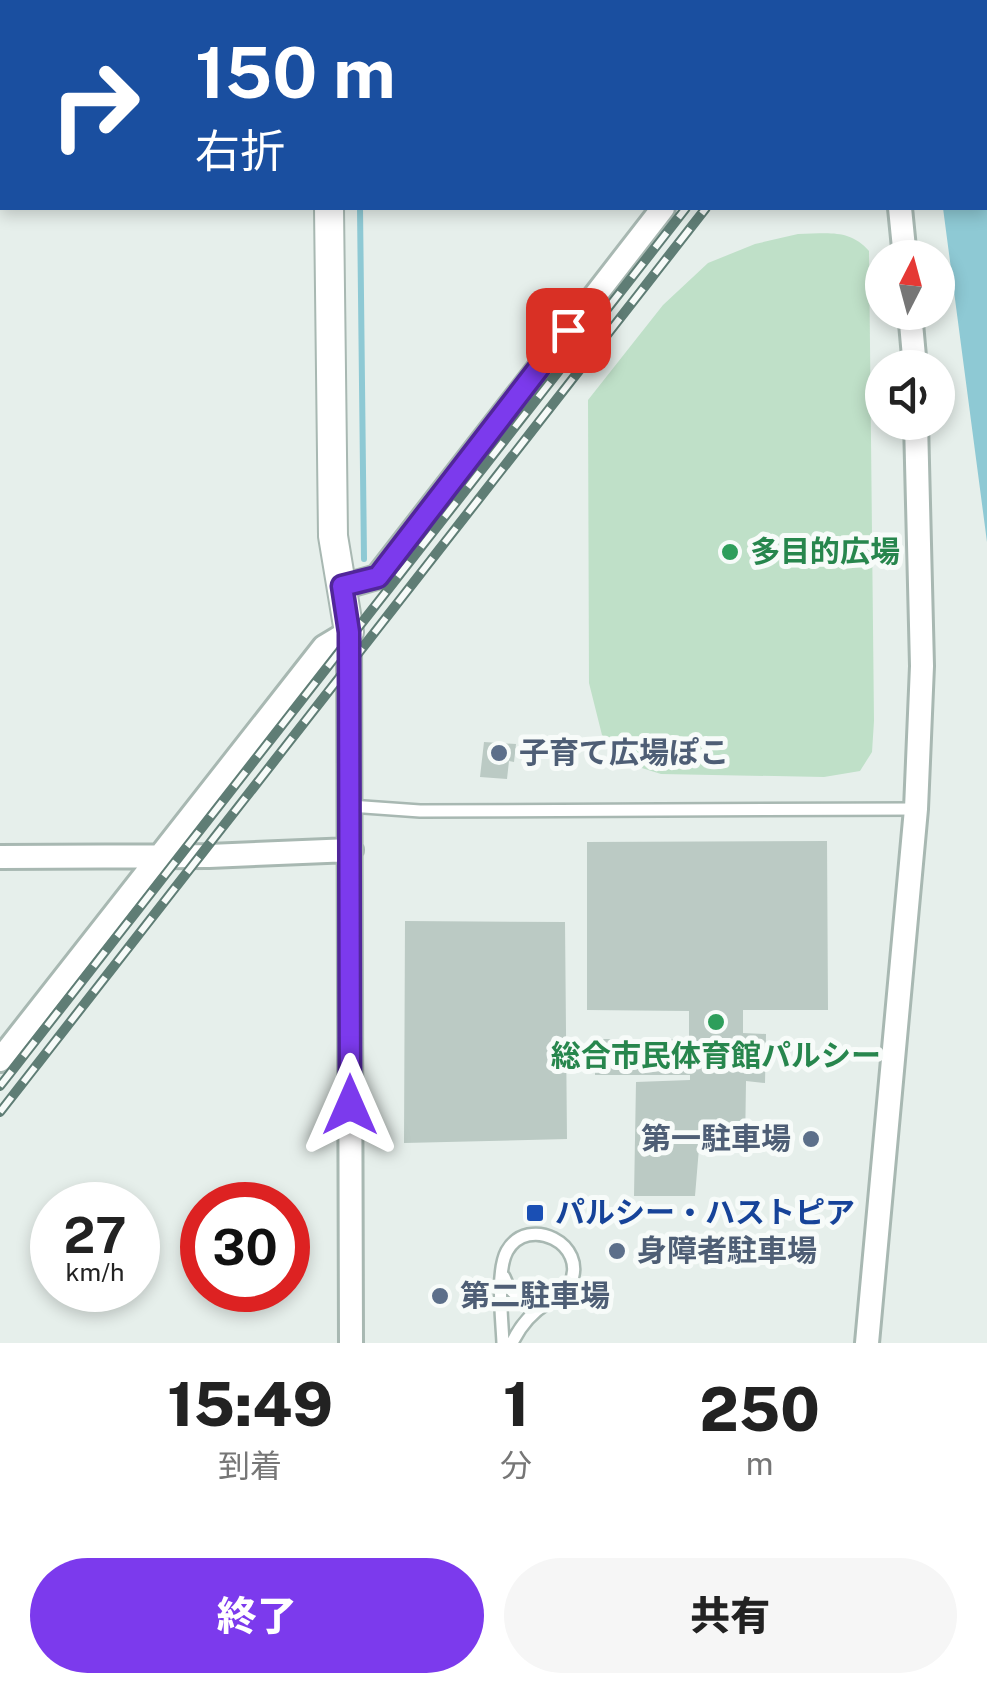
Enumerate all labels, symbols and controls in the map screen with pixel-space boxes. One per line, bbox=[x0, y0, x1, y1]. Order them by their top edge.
text: 150 m bbox=[195, 31, 396, 114]
icon: right bbox=[30, 40, 160, 170]
text: 右折 bbox=[195, 124, 285, 177]
north arrow bbox=[865, 240, 955, 330]
map controls bbox=[865, 240, 955, 440]
pin bbox=[526, 288, 611, 373]
icon: arrive bbox=[541, 303, 596, 358]
button: sound bbox=[865, 350, 955, 440]
place label: 多目的広場 bbox=[750, 533, 900, 569]
marker: 多目的広場 bbox=[719, 541, 741, 563]
place label: 子育て広場ぽこ bbox=[519, 734, 729, 770]
marker: 子育て広場ぽこ bbox=[488, 742, 510, 764]
marker: 総合市民体育館パルシー bbox=[705, 1011, 727, 1033]
place label: 総合市民体育館パルシー bbox=[551, 1037, 881, 1073]
position arrow bbox=[298, 1053, 402, 1157]
place label: 第一駐車場 bbox=[641, 1120, 791, 1156]
marker: 第一駐車場 bbox=[800, 1128, 822, 1150]
speed limit sign: 30 bbox=[180, 1182, 310, 1312]
place label: パルシー・ハストピア bbox=[555, 1194, 855, 1230]
marker: パルシー・ハストピア bbox=[524, 1202, 546, 1224]
text: 27 bbox=[63, 1205, 127, 1264]
place label: 身障者駐車場 bbox=[637, 1232, 817, 1268]
marker: 身障者駐車場 bbox=[606, 1240, 628, 1262]
text: km/h bbox=[66, 1257, 124, 1287]
place label: 第二駐車場 bbox=[460, 1277, 610, 1313]
marker: 第二駐車場 bbox=[429, 1285, 451, 1307]
text: 15:49 bbox=[167, 1369, 333, 1440]
text: 1 bbox=[503, 1369, 529, 1440]
text: 250 bbox=[700, 1374, 820, 1445]
text: m bbox=[746, 1445, 773, 1482]
text: 到着 bbox=[218, 1447, 282, 1484]
text: 分 bbox=[500, 1447, 532, 1484]
button: 終了 bbox=[30, 1558, 484, 1673]
button: 共有 bbox=[504, 1558, 957, 1673]

